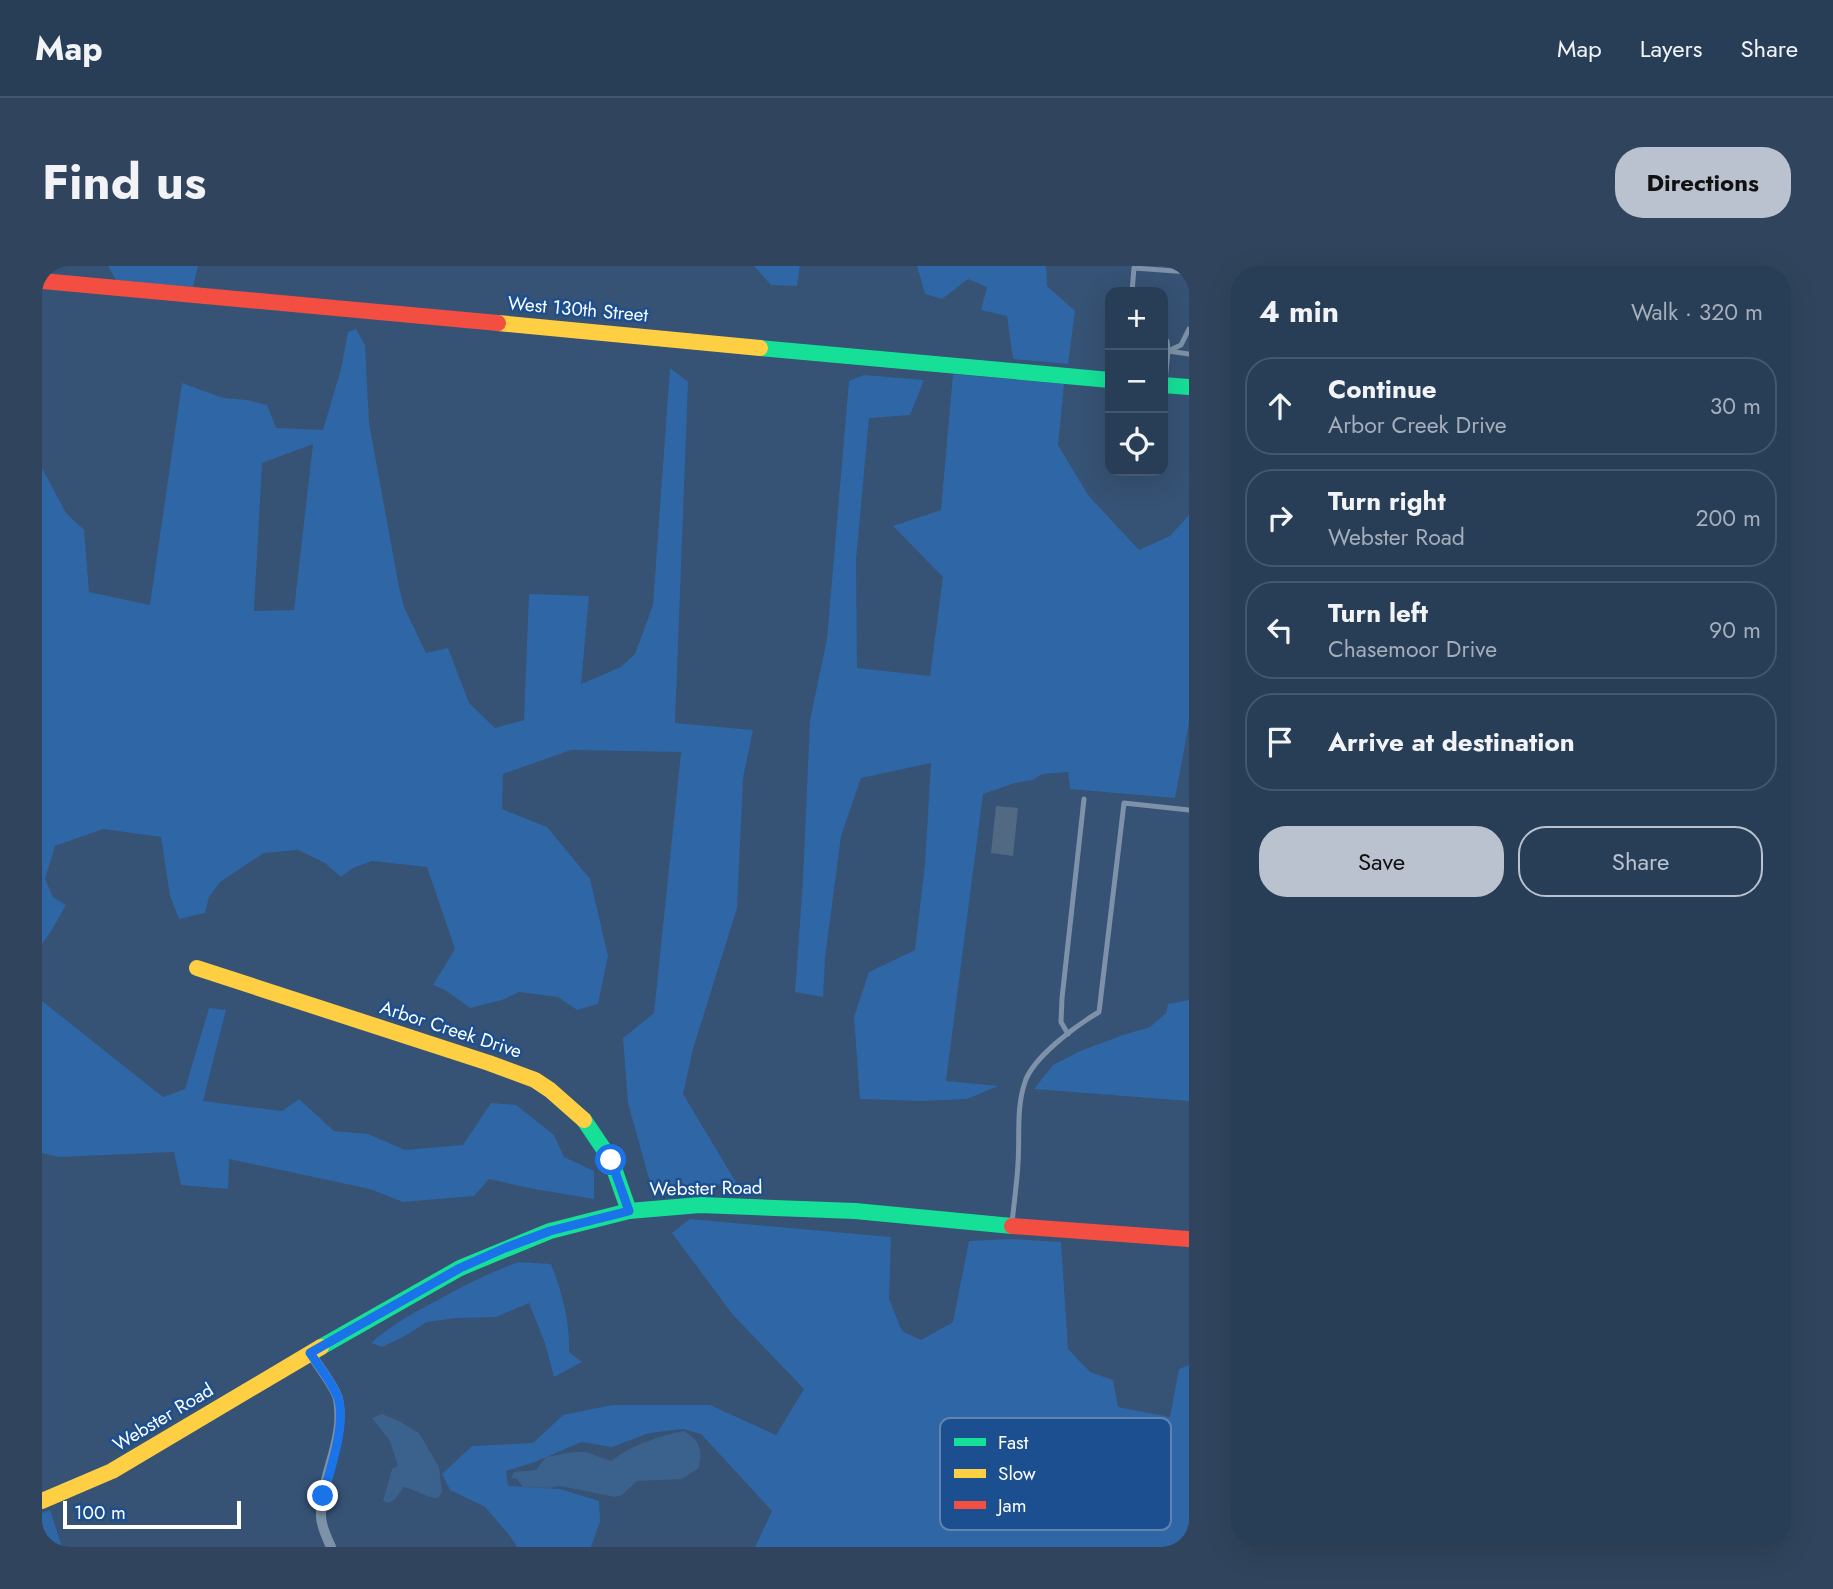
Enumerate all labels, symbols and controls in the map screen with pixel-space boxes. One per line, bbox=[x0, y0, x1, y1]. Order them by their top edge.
text: Map bbox=[35, 25, 103, 72]
text: Map bbox=[1557, 31, 1602, 66]
text: Layers bbox=[1640, 31, 1702, 66]
text: Share bbox=[1740, 31, 1798, 66]
text: Find us bbox=[42, 147, 206, 217]
button: Directions bbox=[1615, 147, 1791, 218]
map controls bbox=[1105, 287, 1168, 476]
button: + bbox=[1105, 287, 1168, 350]
street label: West 130th Street bbox=[507, 289, 650, 329]
text: 4 min bbox=[1259, 290, 1339, 333]
text: Walk · 320 m bbox=[1631, 295, 1763, 329]
button: − bbox=[1105, 350, 1168, 413]
text: Continue bbox=[1328, 370, 1437, 408]
icon: ahead bbox=[1261, 387, 1299, 425]
text: 30 m bbox=[1710, 389, 1761, 423]
text: Arbor Creek Drive bbox=[1328, 408, 1507, 442]
button: locate bbox=[1105, 413, 1168, 476]
text: Turn right bbox=[1328, 482, 1446, 520]
icon: right bbox=[1261, 499, 1299, 537]
text: 200 m bbox=[1695, 501, 1761, 535]
text: Webster Road bbox=[1328, 520, 1465, 554]
text: Turn left bbox=[1328, 594, 1428, 632]
icon: left bbox=[1261, 611, 1299, 649]
text: 90 m bbox=[1709, 613, 1761, 647]
text: Chasemoor Drive bbox=[1328, 632, 1497, 666]
icon: arrive bbox=[1261, 723, 1299, 761]
text: Arrive at destination bbox=[1328, 723, 1575, 761]
button: Save bbox=[1259, 826, 1504, 897]
button: Share bbox=[1518, 826, 1763, 897]
street label: Arbor Creek Drive bbox=[377, 993, 526, 1065]
route start bbox=[595, 1144, 626, 1175]
street label: Webster Road bbox=[649, 1174, 763, 1202]
street label: Webster Road bbox=[108, 1376, 218, 1458]
legend bbox=[940, 1418, 1171, 1530]
text: Fast bbox=[998, 1429, 1029, 1456]
text: Slow bbox=[998, 1460, 1036, 1487]
route end bbox=[307, 1480, 338, 1511]
text: Jam bbox=[995, 1492, 1027, 1519]
scale bar bbox=[63, 1498, 242, 1530]
text: 100 m bbox=[74, 1499, 126, 1526]

